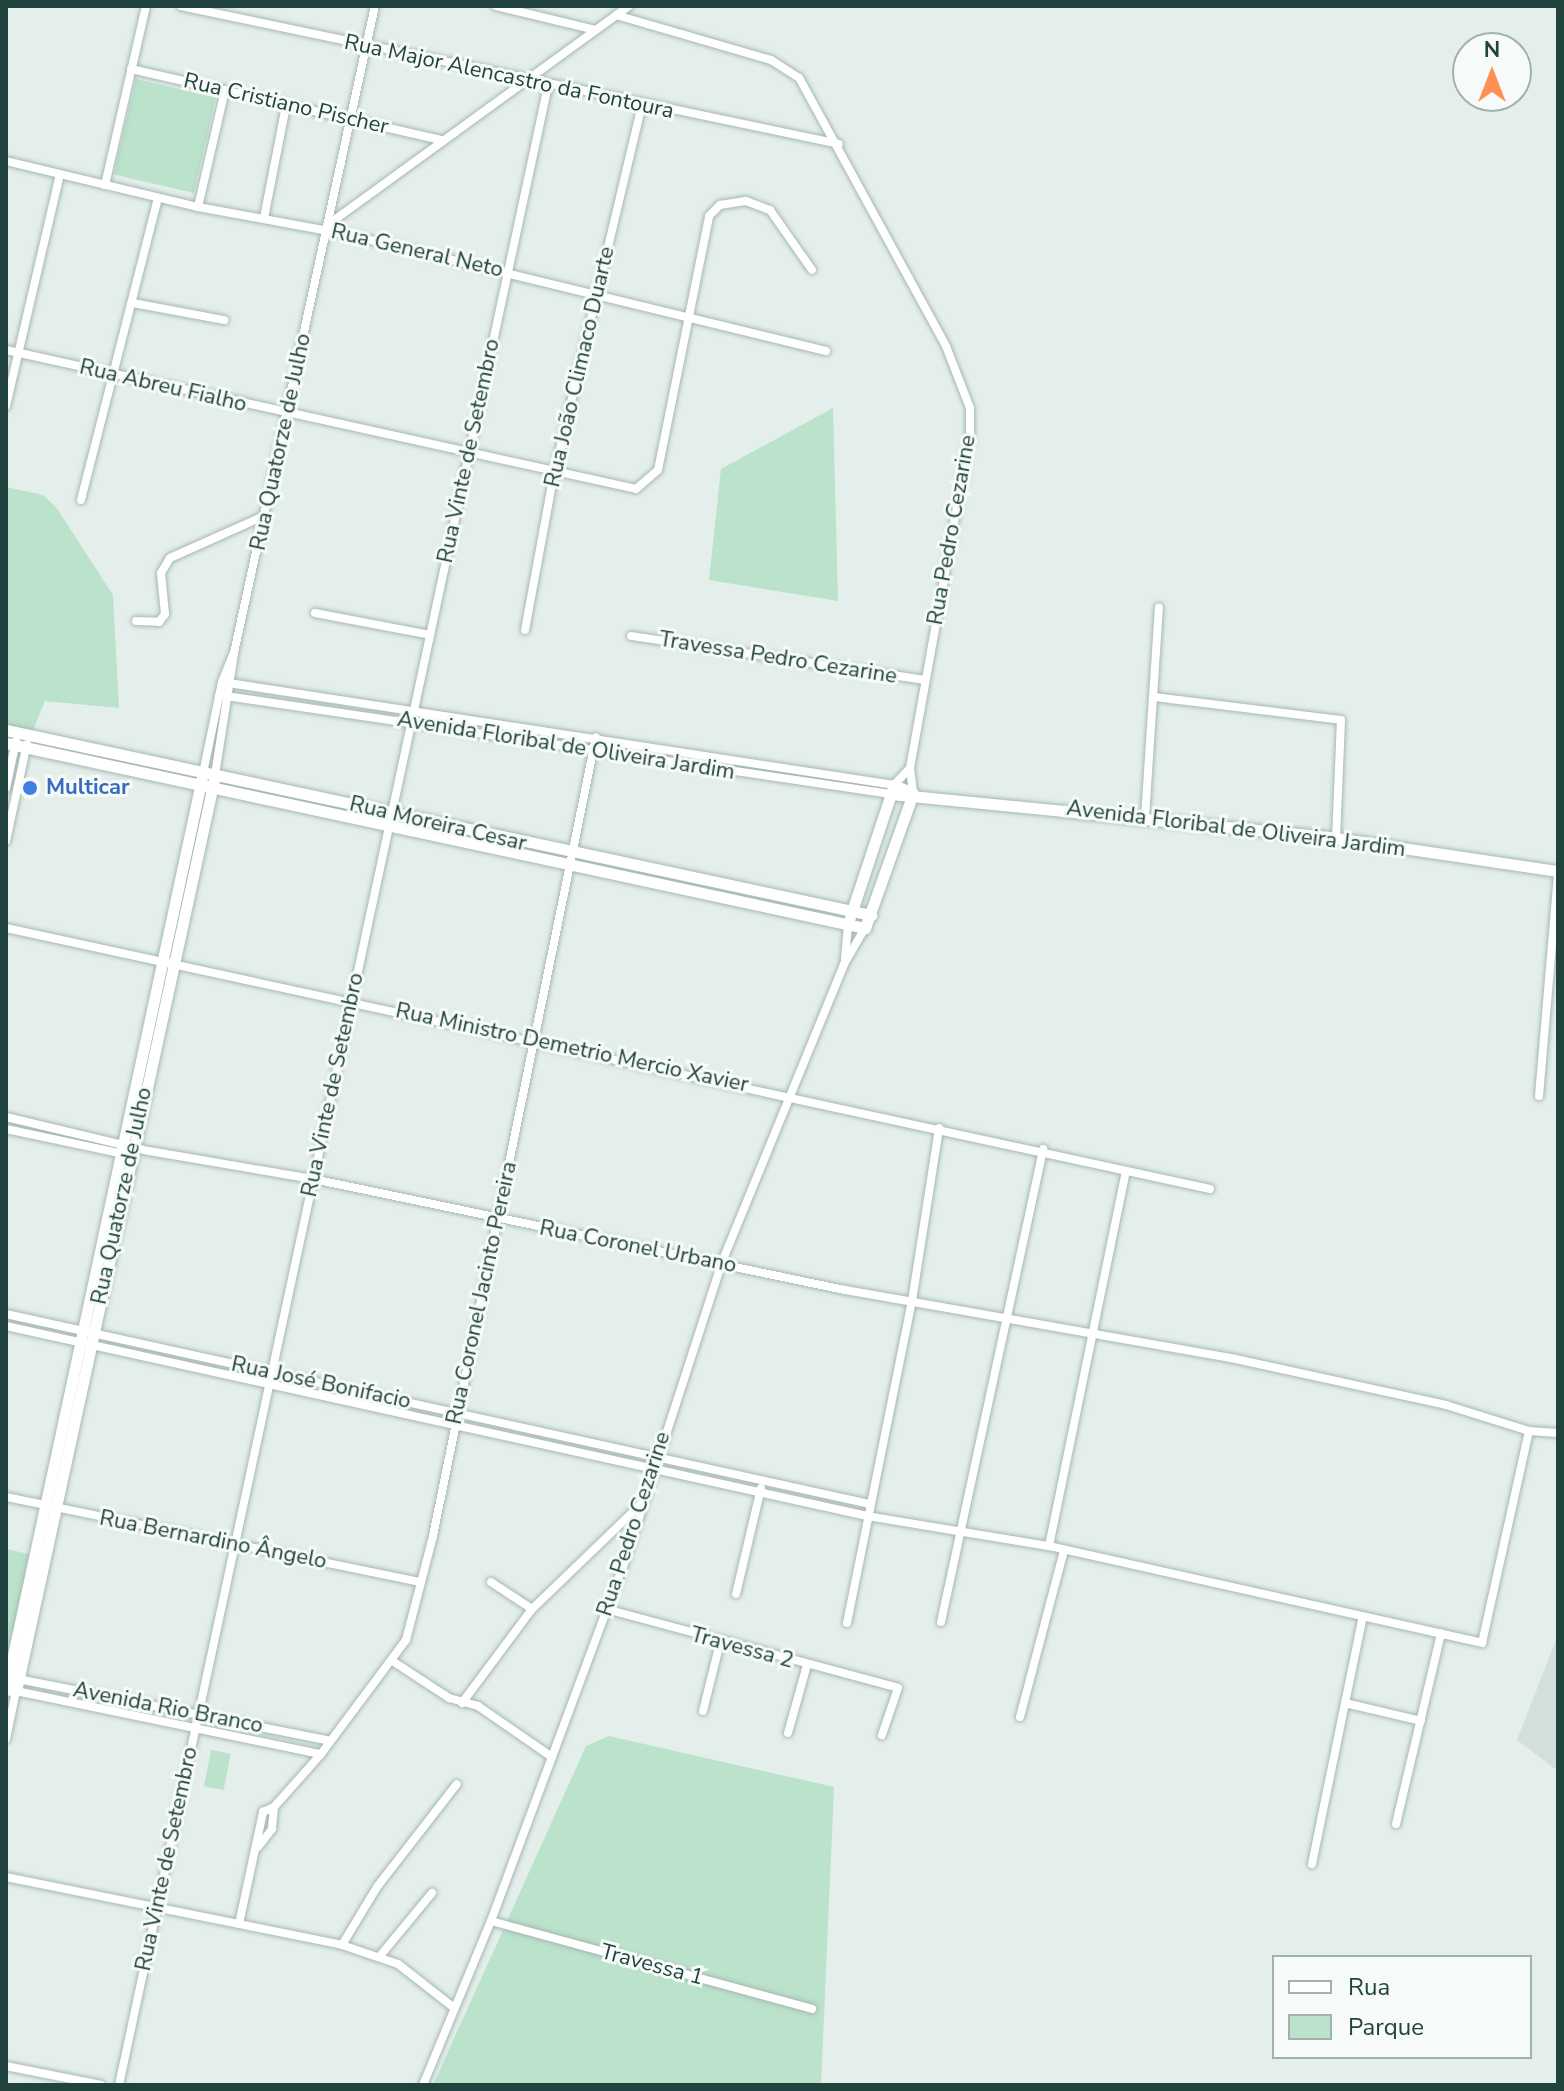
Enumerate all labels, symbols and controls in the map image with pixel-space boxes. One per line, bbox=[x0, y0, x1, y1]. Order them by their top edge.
street label: Rua Major Alencastro da Fontoura bbox=[342, 29, 676, 125]
north arrow bbox=[1452, 32, 1532, 112]
text: N bbox=[1484, 35, 1500, 65]
street label: Rua Cristiano Pischer bbox=[181, 68, 391, 140]
street label: Rua General Neto bbox=[328, 218, 506, 284]
street label: Rua João Climaco Duarte bbox=[539, 244, 621, 490]
street label: Rua Quatorze de Julho bbox=[245, 331, 317, 553]
street label: Rua Vinte de Setembro bbox=[432, 337, 506, 565]
street label: Rua Abreu Fialho bbox=[77, 354, 249, 418]
street label: Rua Pedro Cezarine bbox=[922, 433, 982, 627]
street label: Travessa Pedro Cezarine bbox=[657, 626, 899, 690]
street label: Avenida Floribal de Oliveira Jardim bbox=[395, 706, 737, 786]
place label: Multicar bbox=[46, 775, 130, 801]
marker: Multicar bbox=[21, 779, 39, 797]
street label: Rua Moreira Cesar bbox=[347, 791, 529, 857]
street label: Avenida Floribal de Oliveira Jardim bbox=[1065, 795, 1407, 863]
street label: Rua Vinte de Setembro bbox=[296, 971, 370, 1199]
street label: Rua Ministro Demetrio Mercio Xavier bbox=[393, 998, 751, 1098]
street label: Rua Quatorze de Julho bbox=[86, 1085, 158, 1307]
street label: Rua Coronel Jacinto Pereira bbox=[441, 1159, 523, 1427]
street label: Rua Coronel Urbano bbox=[537, 1215, 739, 1279]
street label: Rua José Bonifacio bbox=[229, 1351, 413, 1415]
street label: Rua Pedro Cezarine bbox=[592, 1428, 676, 1620]
street label: Rua Bernardino Ângelo bbox=[97, 1505, 329, 1575]
street label: Travessa 2 bbox=[688, 1622, 796, 1674]
street label: Avenida Rio Branco bbox=[71, 1677, 265, 1739]
street label: Rua Vinte de Setembro bbox=[130, 1745, 204, 1973]
street label: Travessa 1 bbox=[598, 1939, 706, 1991]
legend bbox=[1272, 1955, 1532, 2059]
text: Rua bbox=[1348, 1971, 1390, 2003]
text: Parque bbox=[1348, 2011, 1424, 2043]

